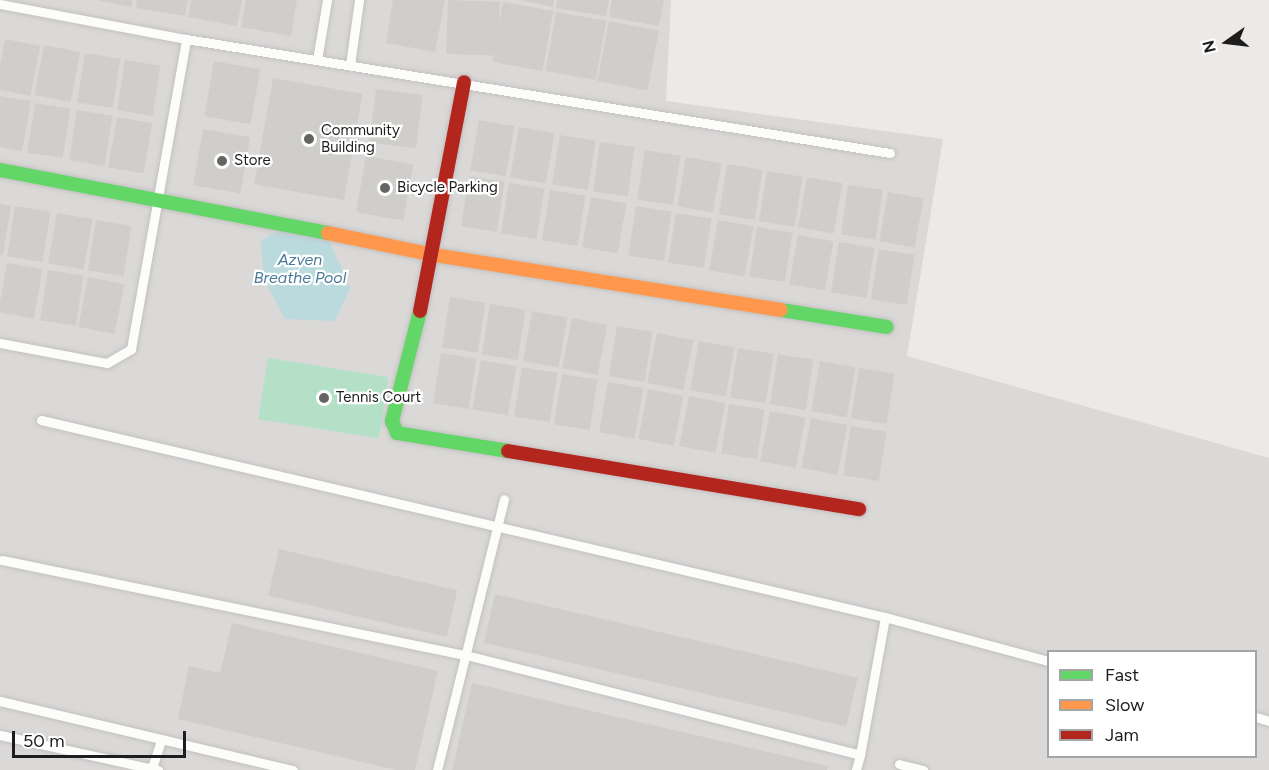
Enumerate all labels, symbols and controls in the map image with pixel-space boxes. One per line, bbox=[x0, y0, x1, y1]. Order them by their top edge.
north arrow bbox=[1197, 12, 1257, 72]
text: N bbox=[1198, 38, 1220, 55]
place label: Community Building bbox=[321, 121, 400, 156]
marker: Community Building bbox=[302, 132, 316, 146]
place label: Store bbox=[234, 152, 271, 170]
marker: Store bbox=[215, 154, 229, 168]
place label: Bicycle Parking bbox=[397, 179, 498, 197]
marker: Bicycle Parking bbox=[378, 181, 392, 195]
water label: Azven Breathe Pool bbox=[254, 250, 346, 288]
place label: Tennis Court bbox=[336, 389, 421, 407]
marker: Tennis Court bbox=[317, 391, 331, 405]
legend bbox=[1047, 650, 1257, 758]
text: Fast bbox=[1105, 664, 1139, 686]
text: Slow bbox=[1105, 694, 1144, 716]
scale bar bbox=[15, 719, 189, 757]
text: Jam bbox=[1105, 724, 1139, 746]
text: 50 m bbox=[23, 730, 65, 752]

